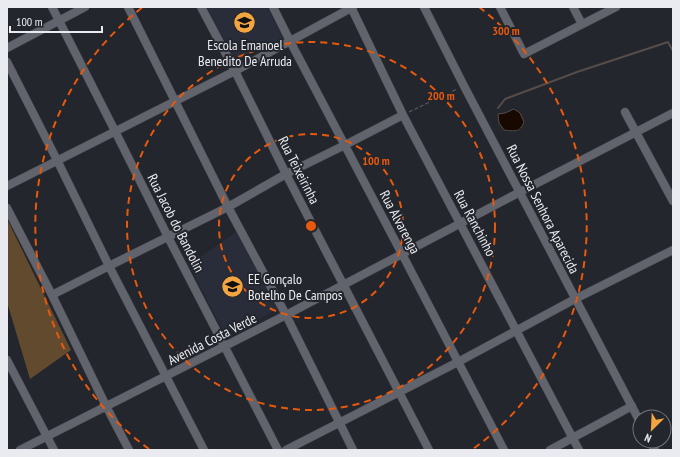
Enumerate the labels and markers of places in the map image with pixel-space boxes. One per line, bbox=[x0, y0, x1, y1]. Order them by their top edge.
school or university icon: Escola Emanoel Benedito De Arruda bbox=[232, 10, 258, 36]
place label: Escola Emanoel Benedito De Arruda bbox=[198, 36, 292, 70]
centre of rings bbox=[304, 219, 318, 233]
place label: EE Gonçalo Botelho De Campos bbox=[248, 270, 343, 304]
school or university icon: EE Gonçalo Botelho De Campos bbox=[220, 274, 246, 300]

